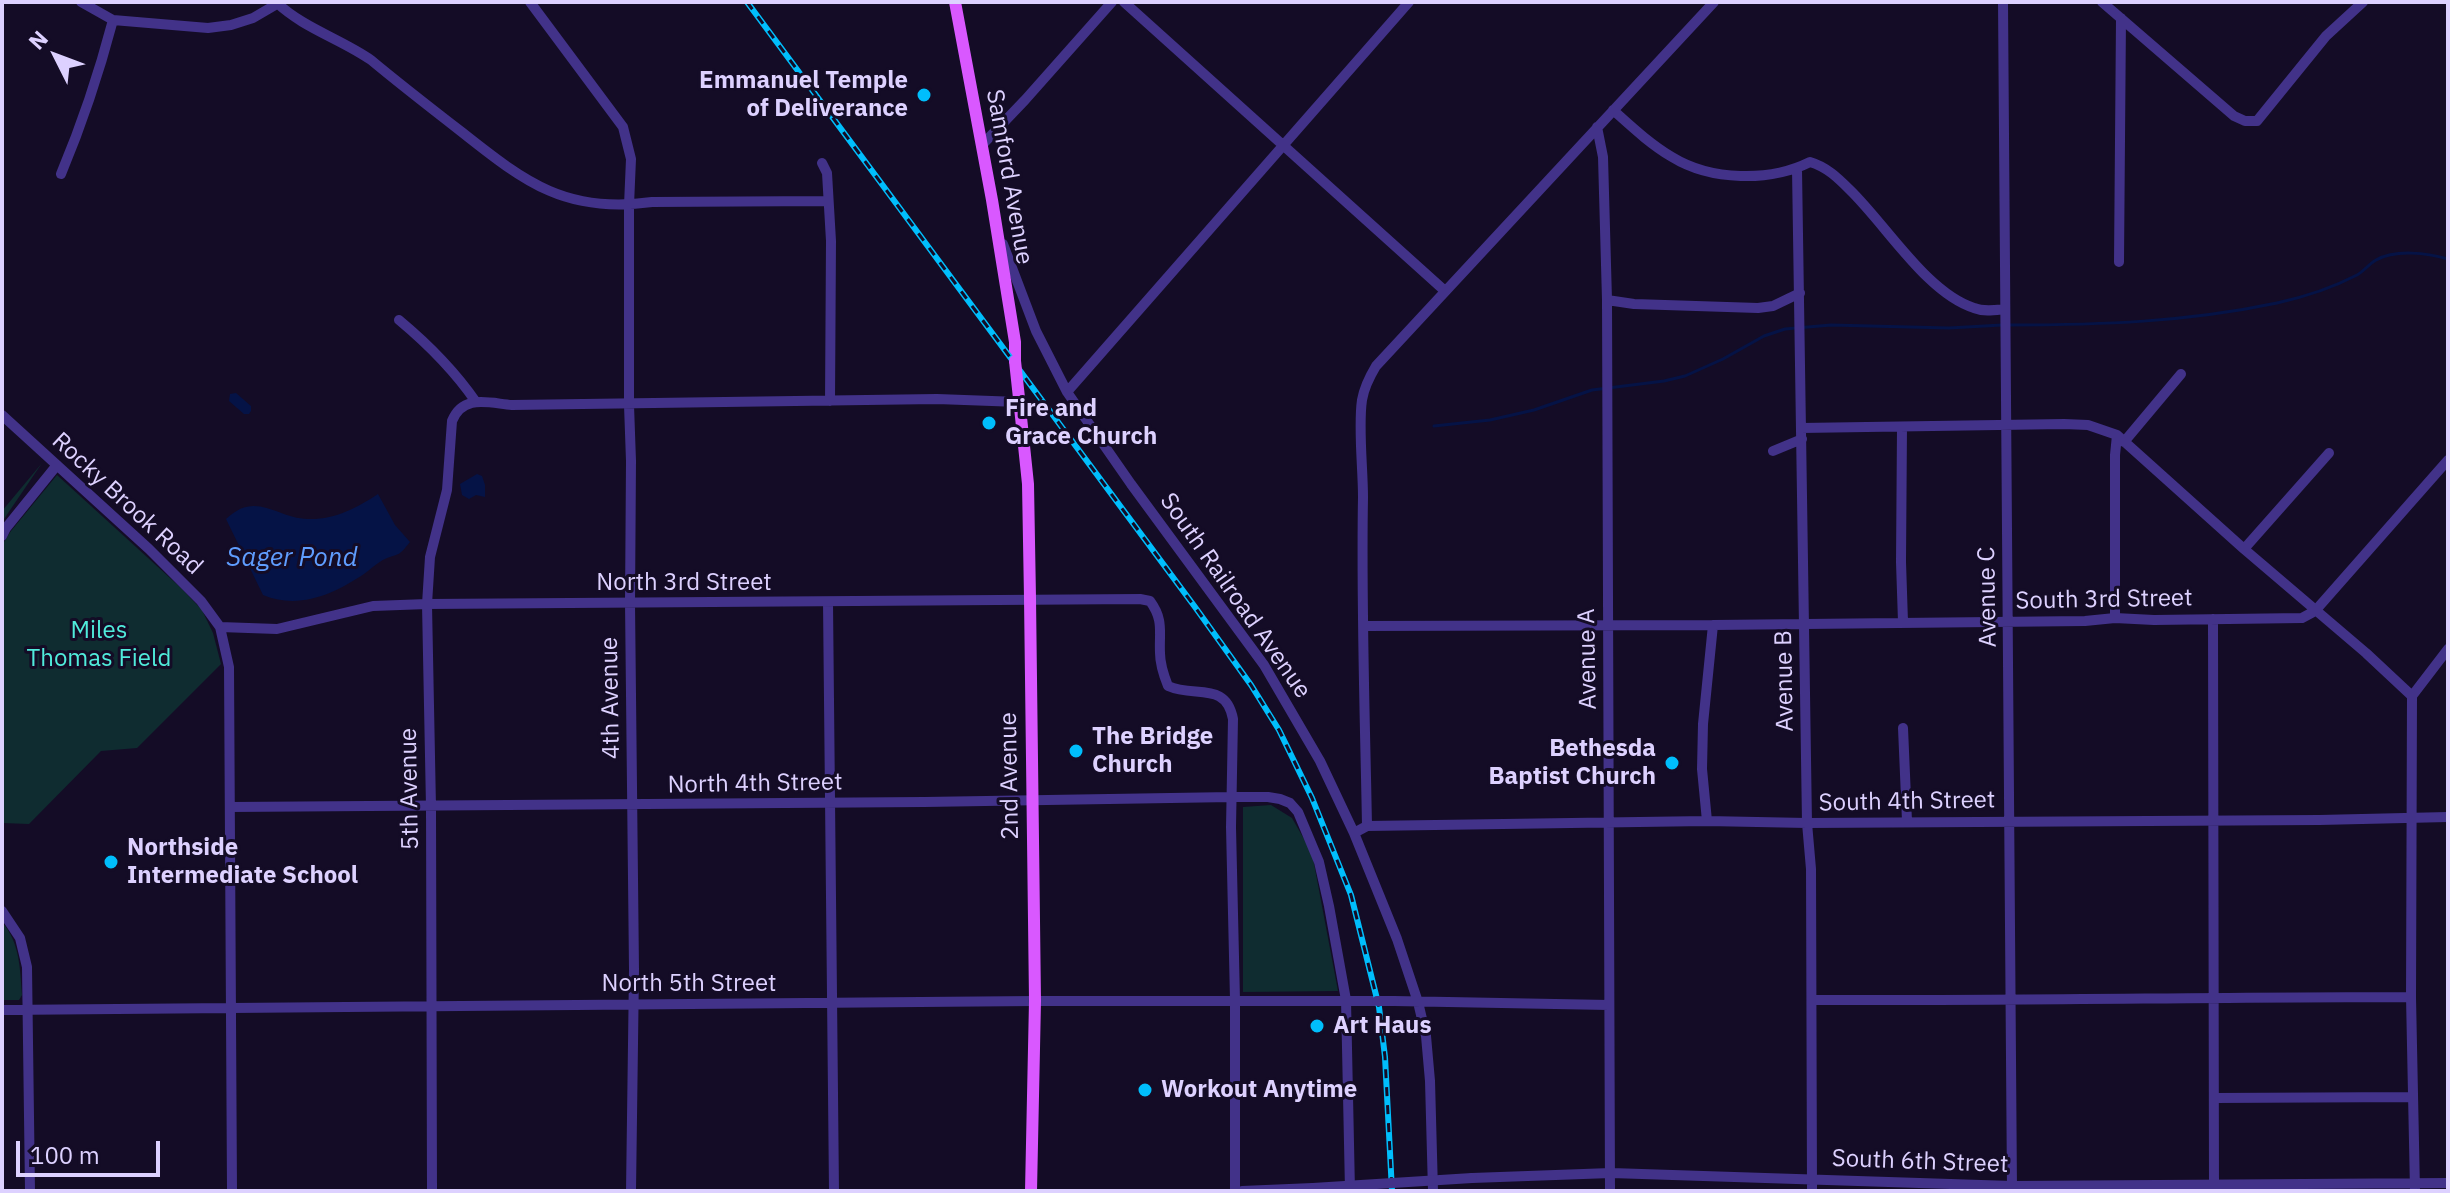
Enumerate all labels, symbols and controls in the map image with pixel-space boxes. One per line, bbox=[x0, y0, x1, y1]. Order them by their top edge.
north arrow bbox=[16, 16, 96, 96]
text: N bbox=[22, 24, 54, 55]
place label: Emmanuel Temple of Deliverance bbox=[699, 67, 908, 123]
marker: Emmanuel Temple of Deliverance bbox=[915, 86, 933, 104]
street label: Samford Avenue bbox=[979, 87, 1039, 267]
place label: Fire and Grace Church bbox=[1005, 395, 1157, 451]
marker: Fire and Grace Church bbox=[980, 414, 998, 432]
street label: Rocky Brook Road bbox=[46, 427, 208, 581]
street label: South Railroad Avenue bbox=[1153, 488, 1317, 704]
water label: Sager Pond bbox=[226, 542, 358, 574]
street label: Avenue C bbox=[1973, 546, 2003, 648]
street label: North 3rd Street bbox=[596, 569, 772, 597]
street label: South 3rd Street bbox=[2015, 584, 2193, 616]
street label: Avenue A bbox=[1573, 608, 1603, 710]
park label: Miles Thomas Field bbox=[27, 617, 171, 673]
street label: Avenue B bbox=[1770, 630, 1800, 732]
street label: 4th Avenue bbox=[596, 637, 626, 759]
street label: 2nd Avenue bbox=[994, 712, 1026, 840]
place label: The Bridge Church bbox=[1092, 723, 1213, 779]
street label: 5th Avenue bbox=[395, 728, 425, 850]
place label: Bethesda Baptist Church bbox=[1489, 735, 1656, 791]
marker: The Bridge Church bbox=[1067, 742, 1085, 760]
marker: Bethesda Baptist Church bbox=[1663, 754, 1681, 772]
street label: North 4th Street bbox=[667, 768, 843, 800]
street label: South 4th Street bbox=[1818, 786, 1996, 818]
place label: Northside Intermediate School bbox=[127, 834, 358, 890]
marker: Northside Intermediate School bbox=[102, 853, 120, 871]
street label: North 5th Street bbox=[602, 970, 776, 998]
place label: Art Haus bbox=[1333, 1012, 1432, 1040]
marker: Art Haus bbox=[1308, 1017, 1326, 1035]
place label: Workout Anytime bbox=[1161, 1076, 1357, 1104]
marker: Workout Anytime bbox=[1136, 1081, 1154, 1099]
scale bar bbox=[20, 1125, 164, 1175]
text: 100 m bbox=[30, 1139, 100, 1171]
street label: South 6th Street bbox=[1831, 1145, 2009, 1179]

